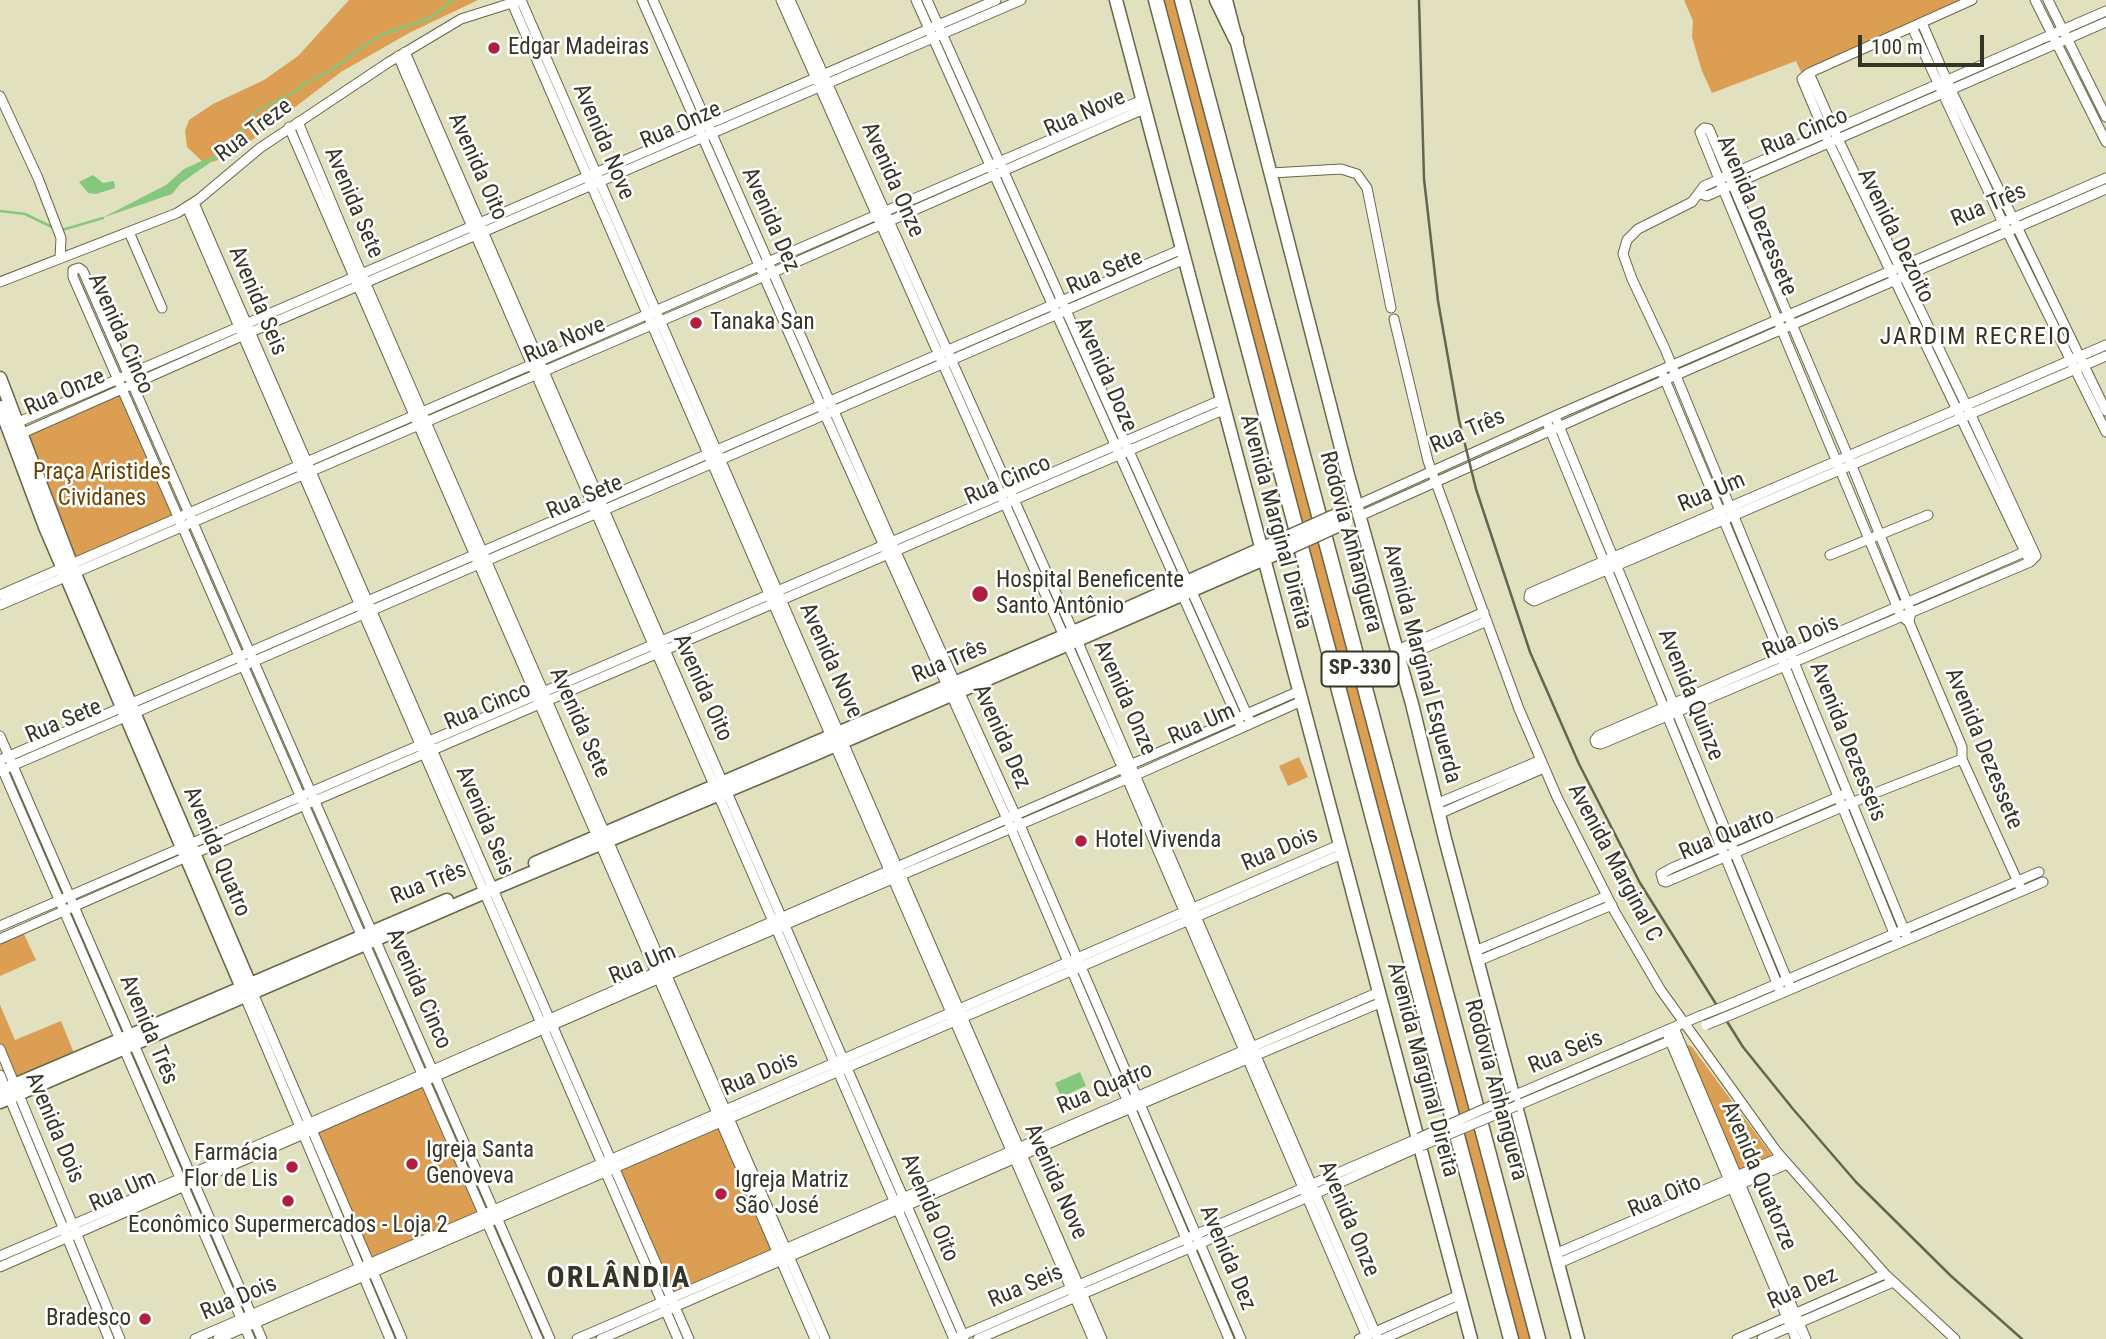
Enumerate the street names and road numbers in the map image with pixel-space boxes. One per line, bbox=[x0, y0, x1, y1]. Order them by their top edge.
street label: Avenida Nove bbox=[566, 80, 640, 204]
street label: Rua Nove bbox=[1040, 84, 1130, 144]
street label: Rua Treze bbox=[210, 93, 298, 169]
street label: Rua Onze bbox=[636, 96, 726, 156]
street label: Rua Cinco bbox=[1758, 102, 1852, 164]
street label: Avenida Oito bbox=[441, 109, 513, 225]
street label: Avenida Onze bbox=[854, 118, 930, 242]
street label: Avenida Dezessete bbox=[1710, 132, 1802, 300]
street label: Avenida Sete bbox=[317, 143, 389, 263]
street label: Avenida Dez bbox=[735, 164, 805, 276]
street label: Avenida Dezoito bbox=[1851, 164, 1939, 308]
street label: Rua Três bbox=[1947, 178, 2031, 234]
street label: Avenida Seis bbox=[222, 242, 292, 360]
street label: Rua Sete bbox=[1063, 244, 1147, 302]
street label: Avenida Cinco bbox=[81, 269, 159, 399]
street label: Rua Nove bbox=[520, 312, 610, 370]
street label: Avenida Doze bbox=[1067, 313, 1143, 437]
street label: Rua Onze bbox=[20, 363, 110, 423]
street label: Rua Três bbox=[1426, 403, 1510, 461]
street label: Avenida Marginal Direita bbox=[1233, 412, 1317, 632]
street label: Rodovia Anhanguera bbox=[1313, 448, 1387, 636]
street label: Rua Cinco bbox=[961, 450, 1055, 512]
street label: Rua Um bbox=[1674, 467, 1750, 519]
street label: Rua Sete bbox=[543, 470, 627, 526]
street label: Avenida Marginal Esquerda bbox=[1376, 541, 1466, 787]
street label: Avenida Nove bbox=[792, 599, 868, 723]
street label: Rua Dois bbox=[1759, 610, 1843, 666]
street label: Avenida Quinze bbox=[1651, 625, 1729, 765]
street label: Avenida Oito bbox=[666, 630, 738, 746]
street label: Rua Três bbox=[908, 634, 992, 690]
street label: Avenida Onze bbox=[1086, 636, 1162, 760]
road number: SP-330 bbox=[1322, 652, 1398, 686]
street label: Avenida Dezesseis bbox=[1802, 658, 1892, 826]
street label: Avenida Sete bbox=[542, 664, 616, 782]
street label: Avenida Dezessete bbox=[1938, 664, 2028, 834]
street label: Rua Cinco bbox=[441, 676, 535, 738]
street label: Avenida Dez bbox=[966, 681, 1036, 793]
street label: Rua Sete bbox=[22, 694, 106, 750]
street label: Rua Um bbox=[1164, 698, 1240, 752]
street label: Avenida Seis bbox=[449, 762, 519, 880]
street label: Avenida Marginal C bbox=[1561, 779, 1667, 947]
street label: Avenida Quatro bbox=[176, 783, 256, 921]
street label: Rua Quatro bbox=[1675, 803, 1779, 867]
street label: Rua Dois bbox=[1238, 822, 1322, 878]
street label: Rua Três bbox=[387, 856, 471, 912]
street label: Avenida Cinco bbox=[379, 924, 457, 1054]
street label: Rua Um bbox=[605, 939, 681, 991]
street label: Avenida Marginal Direita bbox=[1380, 960, 1464, 1180]
street label: Avenida Três bbox=[113, 971, 183, 1089]
street label: Rodovia Anhanguera bbox=[1458, 996, 1532, 1184]
street label: Rua Seis bbox=[1525, 1025, 1607, 1081]
street label: Rua Dois bbox=[718, 1047, 802, 1103]
street label: Rua Quatro bbox=[1053, 1057, 1157, 1121]
street label: Avenida Dois bbox=[18, 1068, 90, 1188]
street label: Avenida Quatorze bbox=[1714, 1097, 1802, 1255]
street label: Avenida Nove bbox=[1017, 1120, 1093, 1244]
street label: Avenida Oito bbox=[894, 1150, 964, 1266]
street label: Avenida Onze bbox=[1311, 1157, 1385, 1281]
street label: Rua Um bbox=[85, 1165, 161, 1219]
street label: Rua Oito bbox=[1624, 1169, 1706, 1225]
street label: Avenida Dez bbox=[1193, 1201, 1261, 1315]
street label: Rua Seis bbox=[985, 1259, 1067, 1315]
street label: Rua Dez bbox=[1764, 1261, 1842, 1317]
street label: Rua Dois bbox=[197, 1271, 281, 1327]

